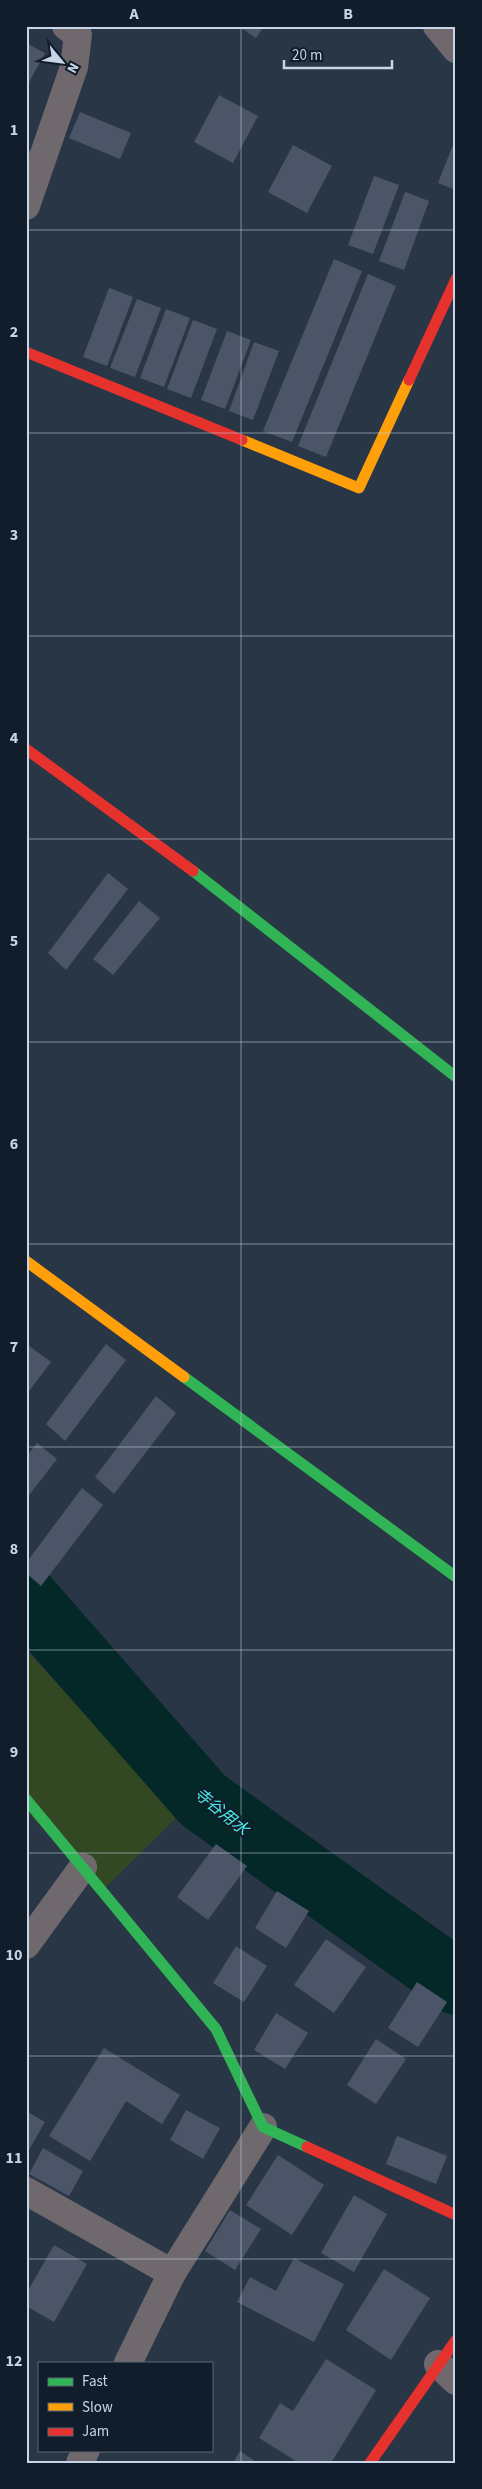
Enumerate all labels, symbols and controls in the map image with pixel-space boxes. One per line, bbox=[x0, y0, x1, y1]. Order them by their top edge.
text: A bbox=[128, 3, 139, 25]
text: B bbox=[343, 3, 353, 25]
north arrow bbox=[38, 38, 88, 88]
scale bar bbox=[284, 38, 392, 70]
text: 20 m bbox=[292, 45, 322, 66]
text: N bbox=[61, 59, 83, 77]
text: 1 bbox=[10, 119, 18, 141]
text: 2 bbox=[10, 321, 18, 343]
text: 3 bbox=[10, 524, 18, 546]
text: 4 bbox=[10, 727, 19, 749]
text: 5 bbox=[10, 930, 18, 952]
text: 6 bbox=[10, 1133, 18, 1155]
text: 7 bbox=[10, 1336, 18, 1358]
text: 8 bbox=[10, 1538, 18, 1560]
text: 9 bbox=[10, 1741, 18, 1763]
water label: 寺谷用水 bbox=[190, 1783, 255, 1842]
text: 10 bbox=[6, 1944, 22, 1966]
text: 11 bbox=[6, 2147, 22, 2169]
text: 12 bbox=[6, 2350, 22, 2372]
legend bbox=[38, 2362, 212, 2452]
text: Fast bbox=[82, 2371, 108, 2392]
text: Slow bbox=[82, 2397, 113, 2418]
text: Jam bbox=[82, 2421, 109, 2442]

